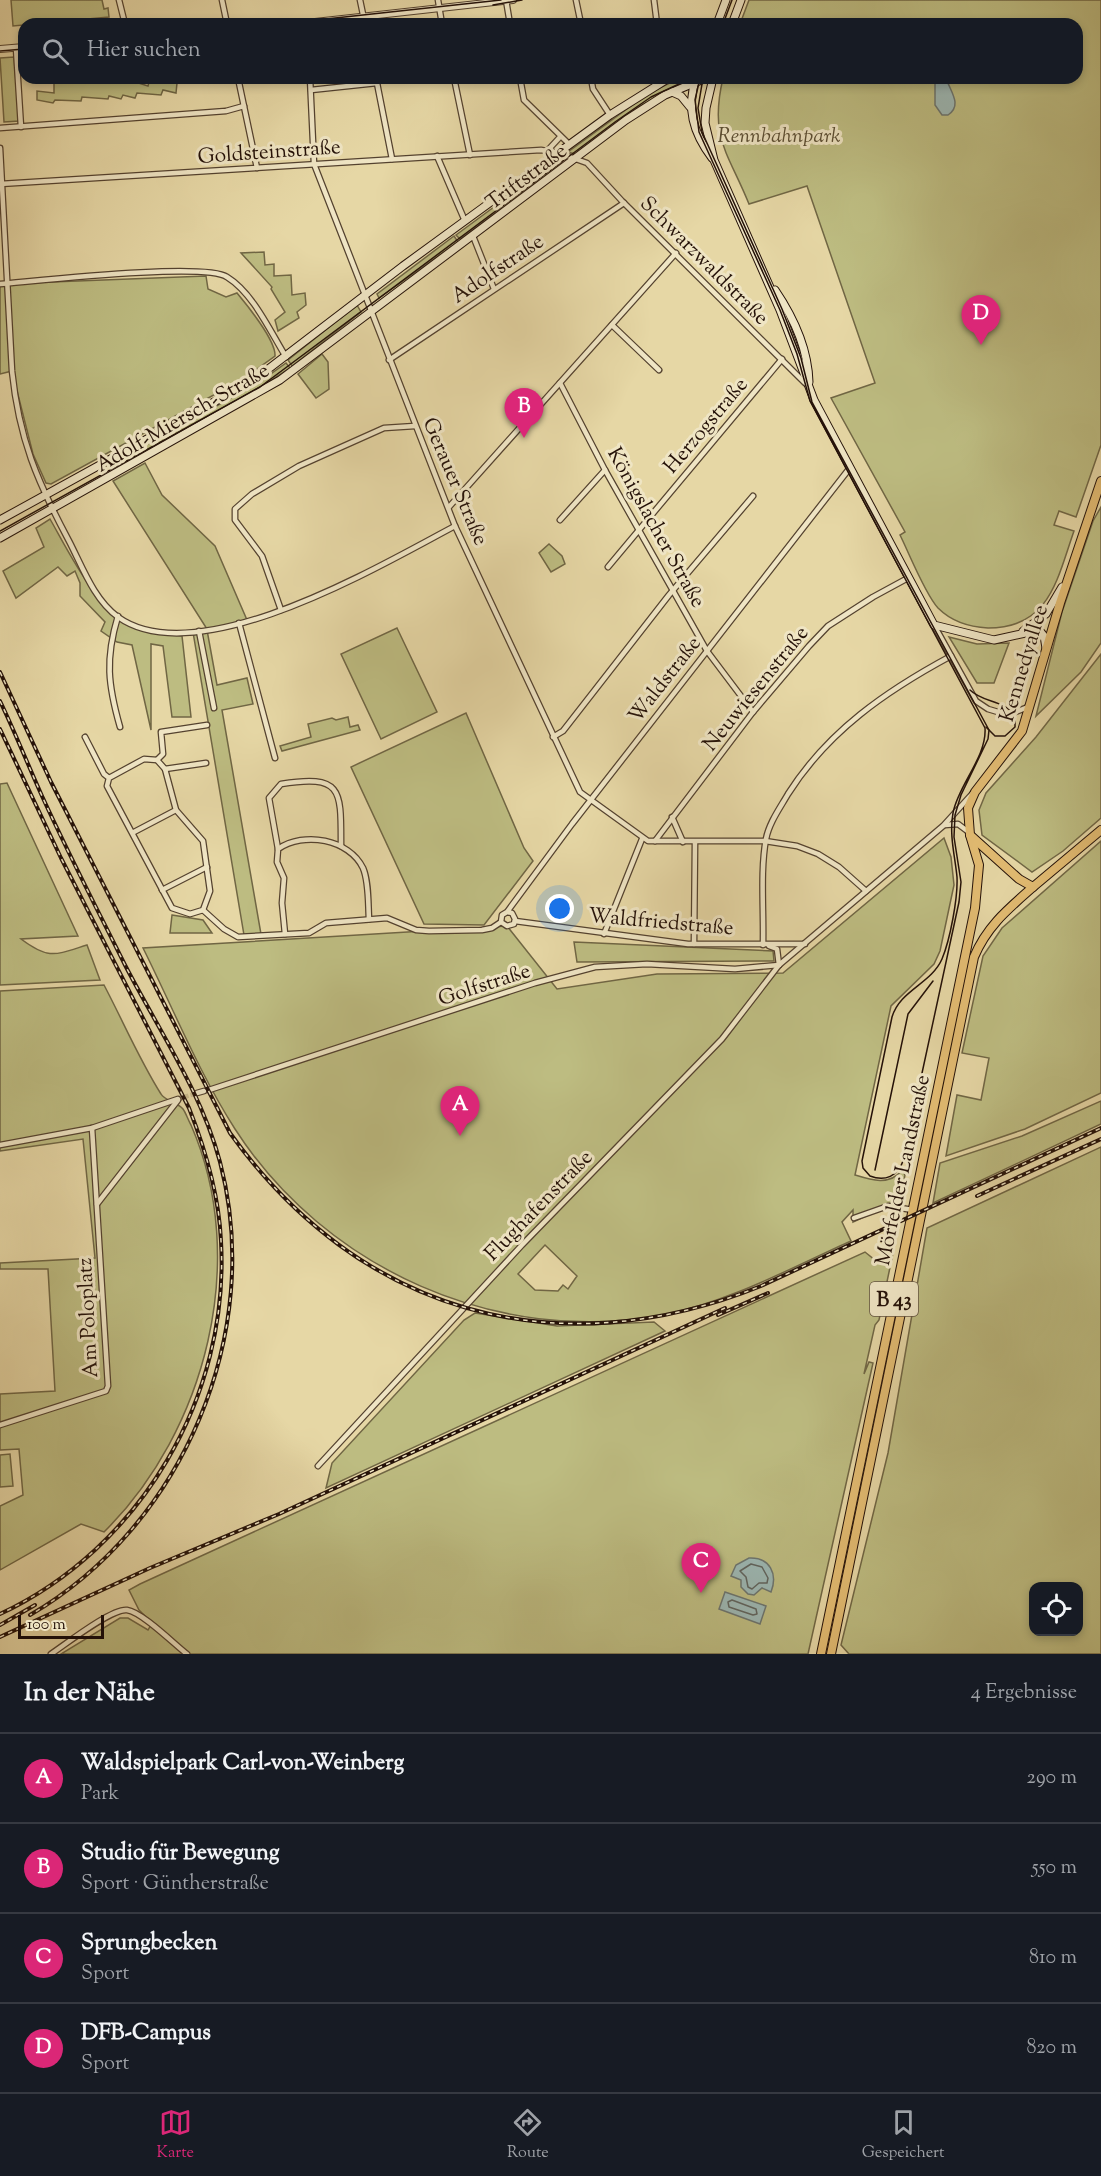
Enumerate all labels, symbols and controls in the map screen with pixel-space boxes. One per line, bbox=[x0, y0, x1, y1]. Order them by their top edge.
search box bbox=[18, 18, 1083, 84]
icon: search bbox=[39, 35, 72, 68]
text: Hier suchen bbox=[87, 35, 201, 67]
park label: Rennbahnpark bbox=[718, 122, 841, 152]
street label: Goldsteinstraße bbox=[197, 133, 342, 173]
street label: Triftstraße bbox=[480, 137, 574, 218]
street label: Schwarzwaldstraße bbox=[632, 190, 775, 333]
street label: Adolfstraße bbox=[446, 228, 550, 312]
pin: D bbox=[962, 296, 1000, 345]
street label: Adolf-Miersch-Straße bbox=[90, 357, 276, 481]
street label: Herzogstraße bbox=[657, 372, 756, 481]
pin: B bbox=[504, 388, 544, 438]
street label: Gerauer Straße bbox=[414, 413, 495, 550]
street label: Königslacher Straße bbox=[599, 442, 712, 614]
street label: Kennedyallee bbox=[993, 601, 1057, 726]
street label: Neuwiesenstraße bbox=[696, 620, 817, 759]
street label: Waldstraße bbox=[622, 630, 709, 730]
your location bbox=[545, 894, 574, 923]
street label: Waldfriedstraße bbox=[587, 902, 735, 944]
street label: Golfstraße bbox=[435, 957, 535, 1015]
street label: Mörfelder Landstraße bbox=[869, 1072, 939, 1269]
pin: A bbox=[440, 1086, 480, 1136]
street label: Flughafenstraße bbox=[478, 1144, 600, 1269]
street label: Am Poloplatz bbox=[71, 1257, 107, 1379]
road number: B 43 bbox=[870, 1282, 918, 1316]
pin: C bbox=[682, 1544, 720, 1593]
map controls bbox=[1029, 1582, 1083, 1636]
button: locate bbox=[1029, 1582, 1083, 1636]
scale bar bbox=[18, 1612, 104, 1640]
text: 100 m bbox=[27, 1614, 66, 1637]
text: In der Nähe bbox=[24, 1675, 155, 1712]
text: 4 Ergebnisse bbox=[971, 1679, 1077, 1708]
text: Waldspielpark Carl-von-Weinberg bbox=[81, 1748, 404, 1780]
text: A bbox=[35, 1764, 52, 1793]
text: 290 m bbox=[1027, 1764, 1077, 1793]
text: Park bbox=[81, 1780, 119, 1809]
text: Studio für Bewegung bbox=[81, 1838, 280, 1870]
text: B bbox=[37, 1854, 50, 1883]
text: 550 m bbox=[1032, 1854, 1077, 1883]
text: Sport · Güntherstraße bbox=[81, 1870, 269, 1899]
text: Sprungbecken bbox=[81, 1928, 218, 1960]
text: C bbox=[35, 1944, 52, 1973]
text: 810 m bbox=[1029, 1944, 1077, 1973]
text: Sport bbox=[81, 1960, 129, 1989]
text: DFB-Campus bbox=[81, 2018, 211, 2050]
text: D bbox=[36, 2034, 51, 2063]
text: 820 m bbox=[1026, 2034, 1077, 2063]
text: Sport bbox=[81, 2050, 129, 2079]
tab: Karte bbox=[156, 2106, 194, 2165]
tab: Route bbox=[507, 2106, 549, 2165]
tab: Gespeichert bbox=[862, 2106, 945, 2165]

